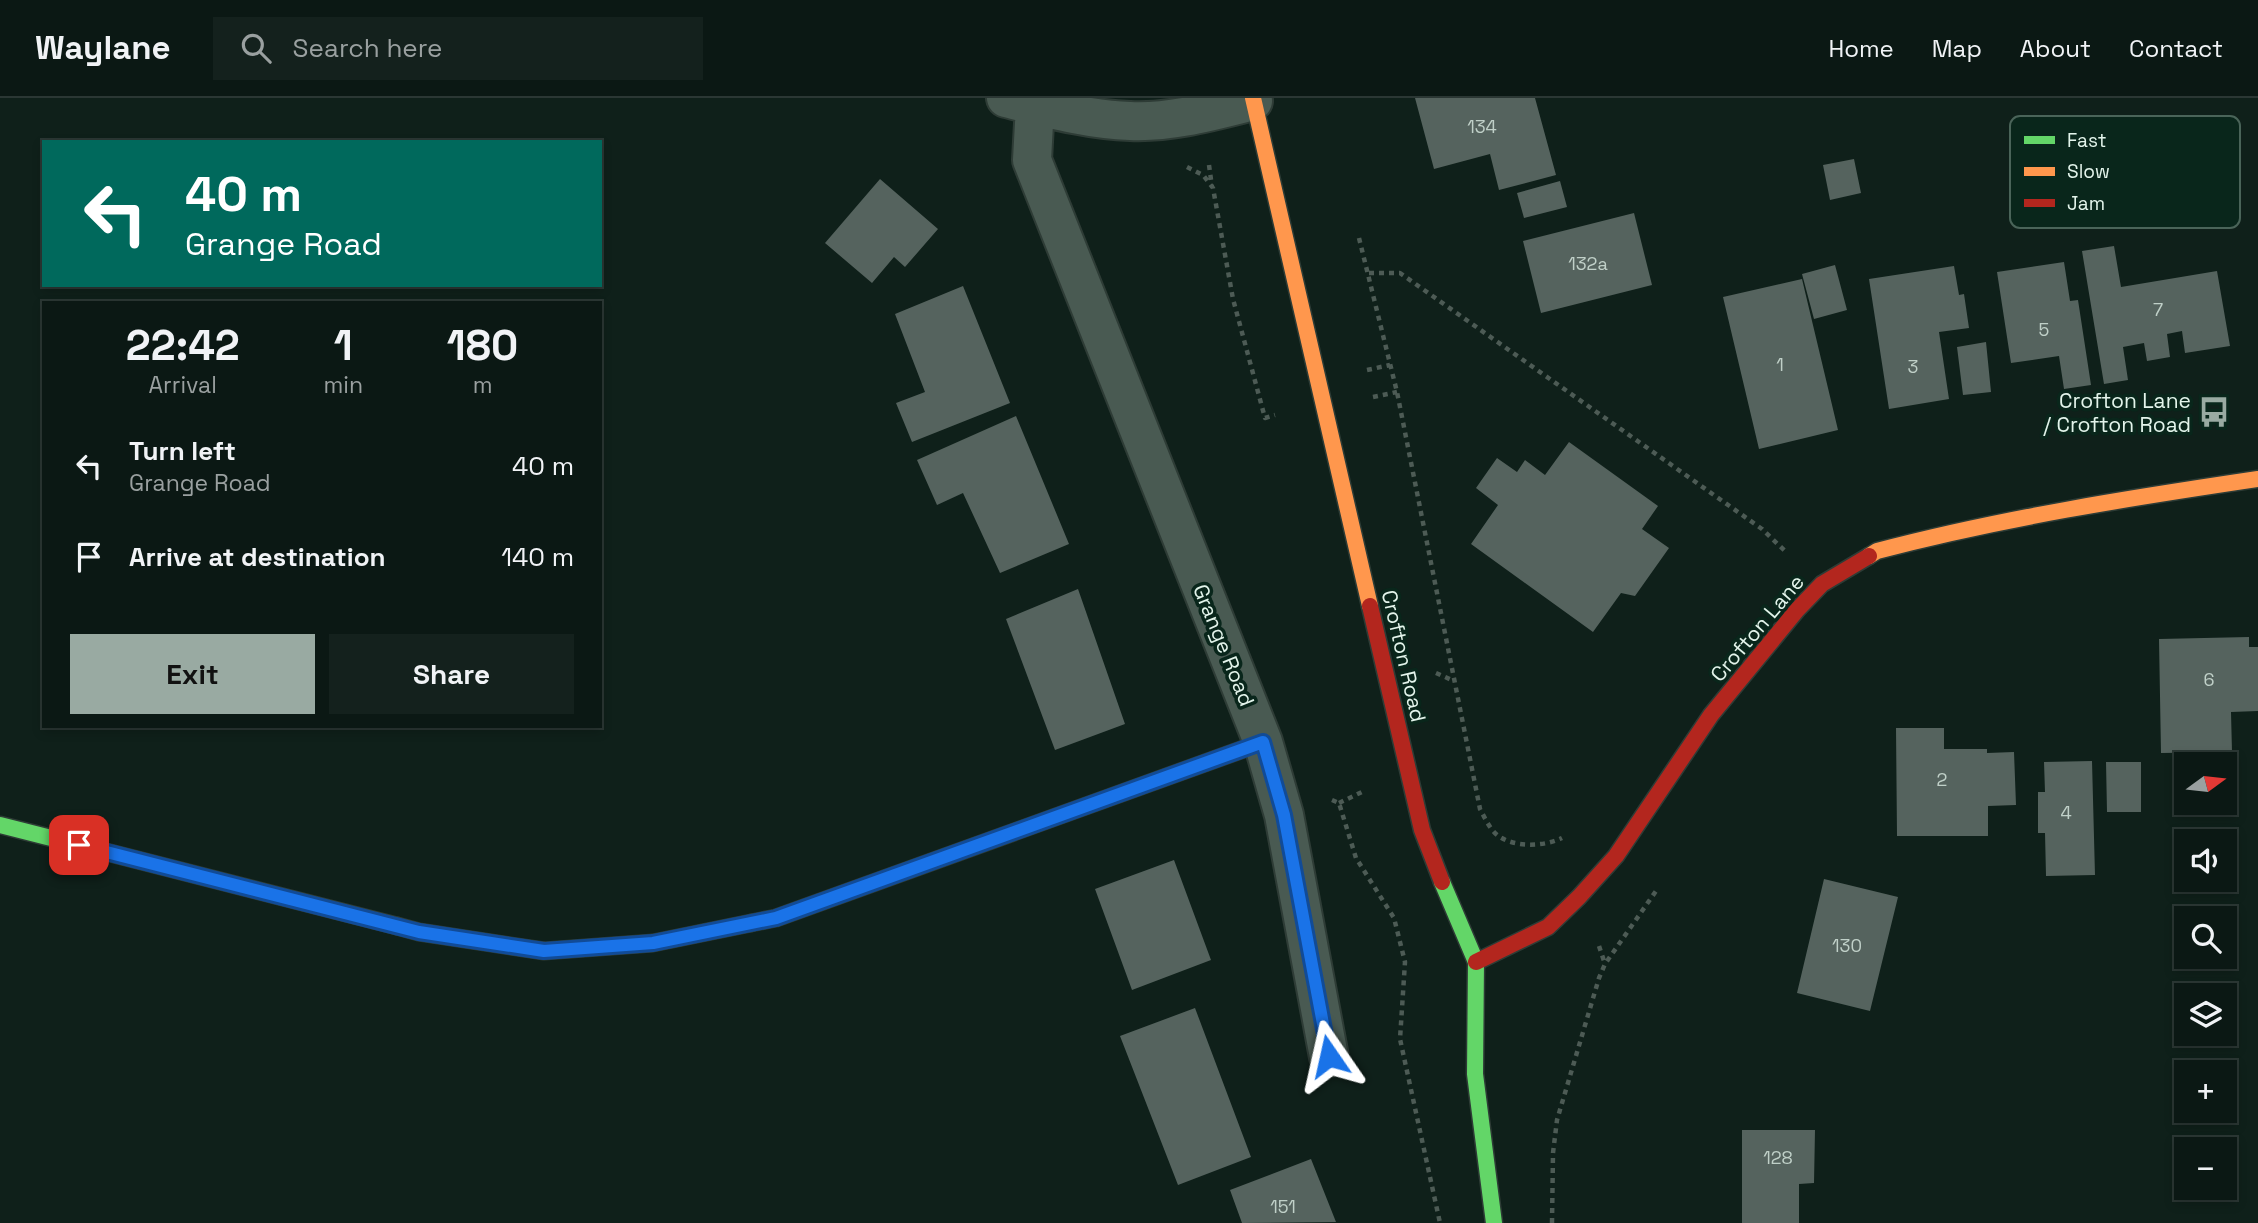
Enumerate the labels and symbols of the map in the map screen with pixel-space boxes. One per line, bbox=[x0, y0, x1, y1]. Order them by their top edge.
house number: 134 bbox=[1467, 115, 1497, 138]
legend bbox=[2010, 116, 2240, 228]
text: Fast bbox=[2067, 128, 2107, 153]
text: Slow bbox=[2067, 159, 2110, 184]
text: Jam bbox=[2067, 191, 2105, 216]
house number: 132a bbox=[1568, 252, 1608, 275]
house number: 7 bbox=[2153, 298, 2163, 321]
house number: 5 bbox=[2039, 318, 2049, 341]
house number: 1 bbox=[1776, 353, 1784, 376]
house number: 3 bbox=[1908, 355, 1918, 378]
place label: Crofton Lane / Crofton Road bbox=[2043, 387, 2191, 438]
bus stop icon: Crofton Lane / Crofton Road bbox=[2197, 395, 2231, 429]
street label: Crofton Lane bbox=[1704, 569, 1810, 687]
street label: Grange Road bbox=[1187, 580, 1261, 710]
street label: Crofton Road bbox=[1376, 587, 1432, 725]
house number: 6 bbox=[2203, 668, 2215, 691]
north arrow bbox=[2174, 752, 2236, 816]
house number: 2 bbox=[1937, 768, 1947, 791]
house number: 4 bbox=[2060, 801, 2072, 824]
pin bbox=[49, 815, 109, 875]
house number: 130 bbox=[1832, 934, 1862, 957]
position arrow bbox=[1292, 1019, 1366, 1093]
house number: 128 bbox=[1763, 1146, 1793, 1169]
house number: 151 bbox=[1270, 1195, 1296, 1218]

